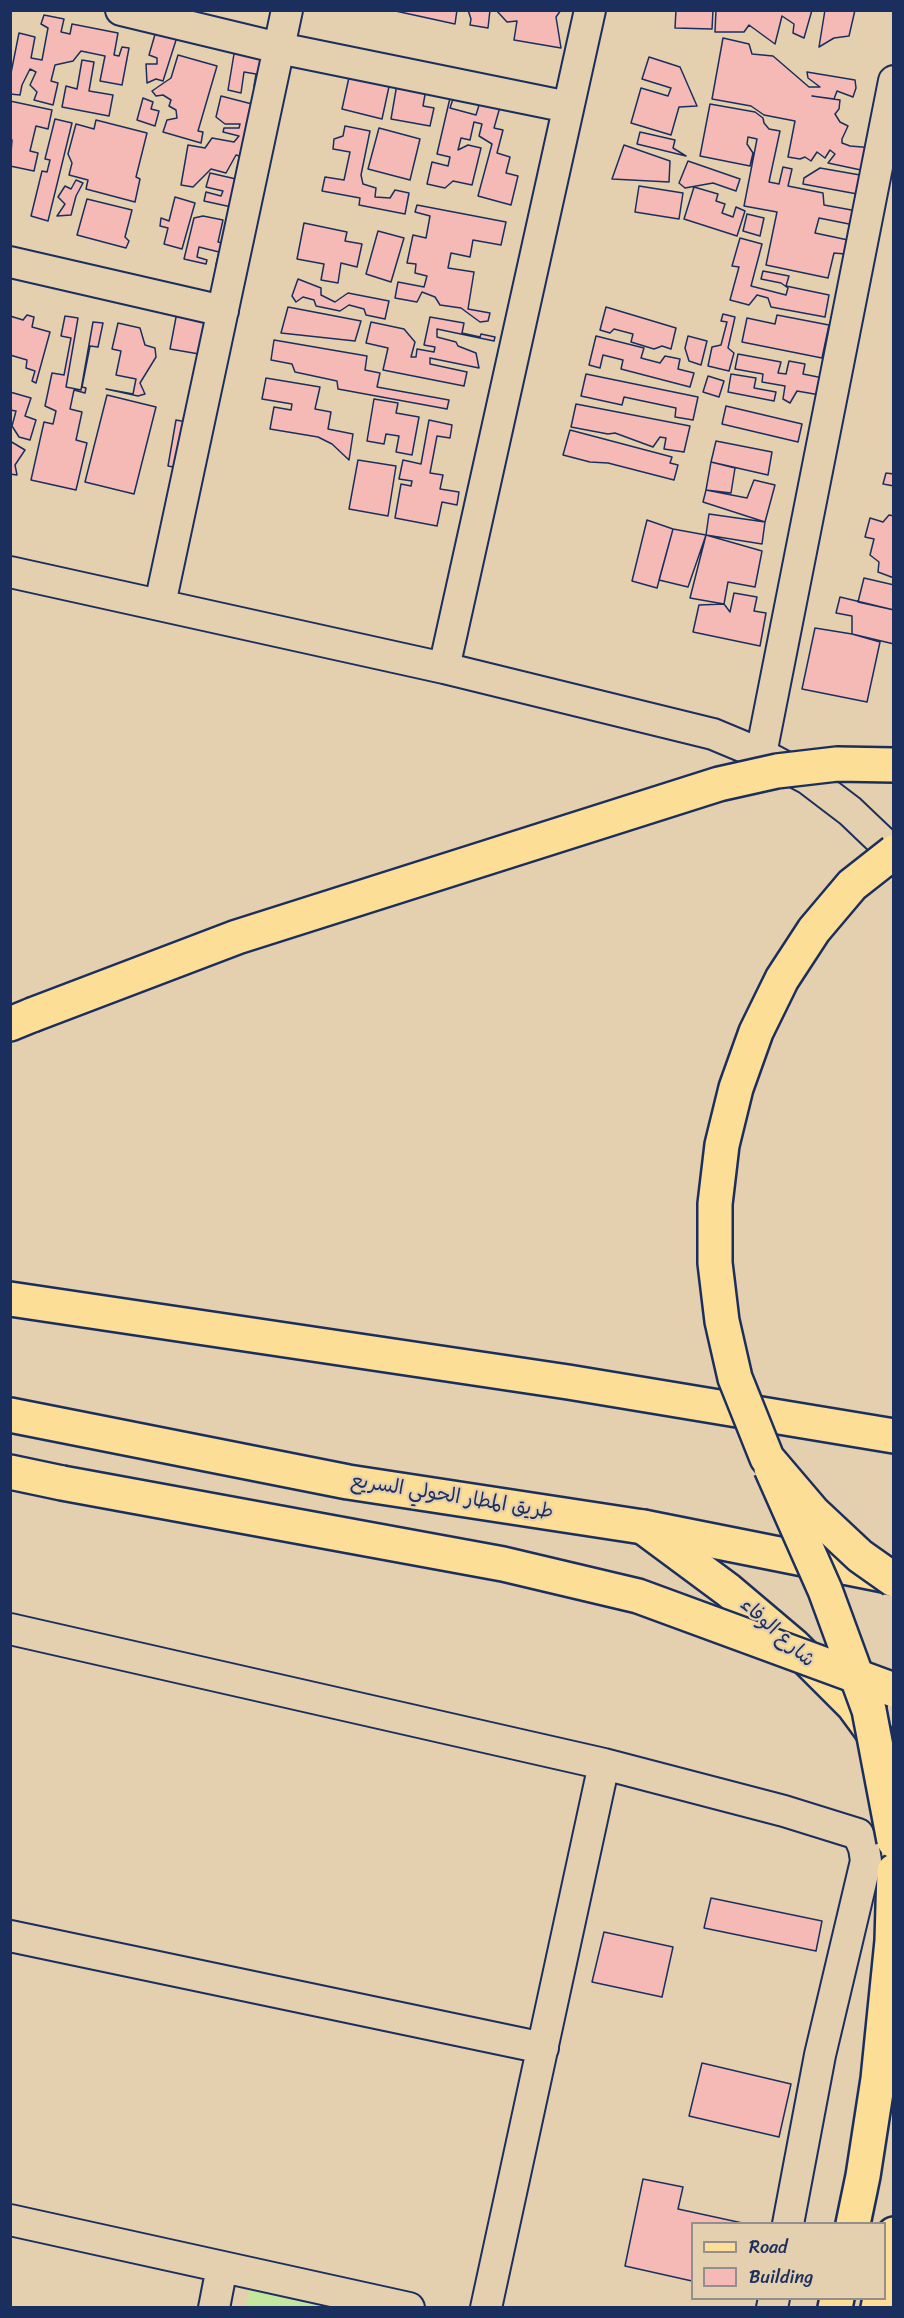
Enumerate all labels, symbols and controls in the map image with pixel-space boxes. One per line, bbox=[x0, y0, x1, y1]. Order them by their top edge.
street label: طريق المطار الحولي السريع bbox=[349, 1469, 555, 1525]
street label: شارع الوفاء bbox=[735, 1593, 819, 1673]
legend bbox=[691, 2222, 886, 2300]
text: Road bbox=[749, 2231, 788, 2263]
text: Building bbox=[749, 2261, 813, 2293]

